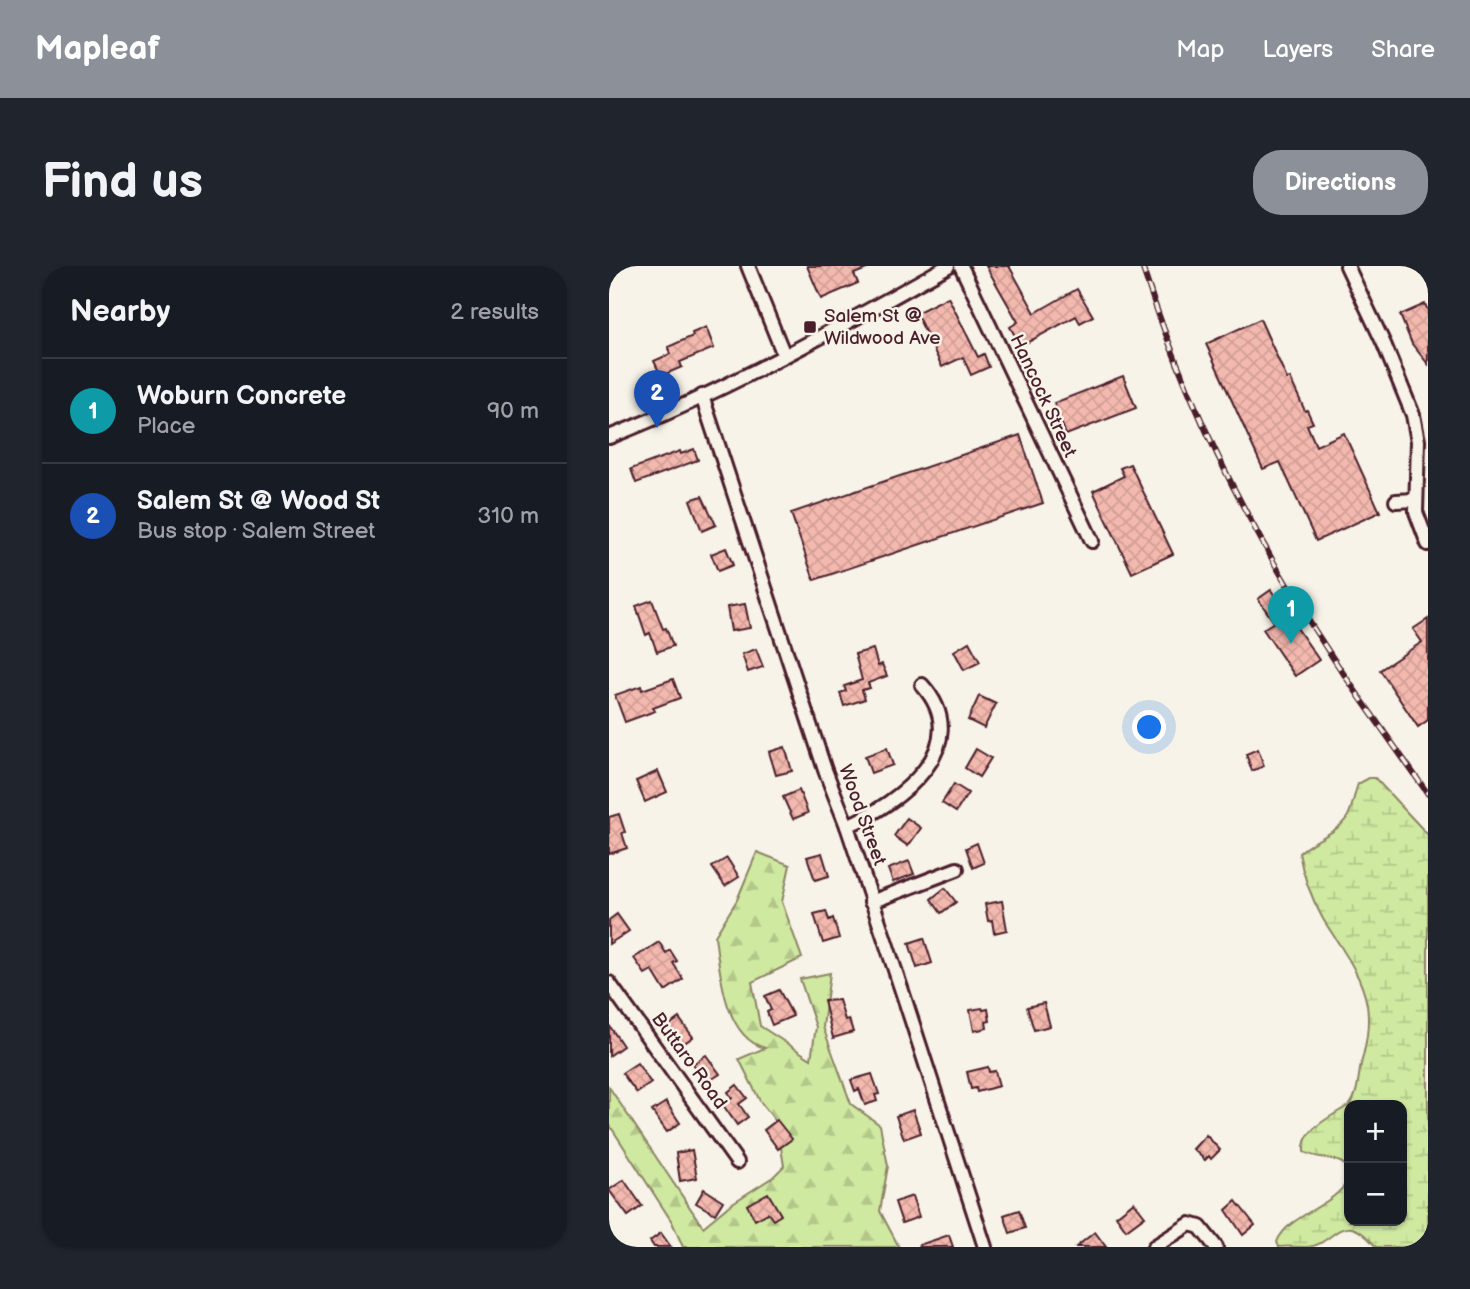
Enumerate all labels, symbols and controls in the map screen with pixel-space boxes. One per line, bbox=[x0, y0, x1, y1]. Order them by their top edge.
text: Mapleaf bbox=[35, 29, 160, 69]
text: Map bbox=[1176, 35, 1224, 64]
text: Layers bbox=[1262, 35, 1333, 64]
text: Share bbox=[1371, 35, 1435, 64]
button: Directions bbox=[1253, 150, 1428, 215]
text: Find us bbox=[42, 153, 203, 212]
text: Nearby bbox=[70, 294, 170, 330]
text: 2 results bbox=[450, 298, 539, 326]
place label: Salem St @ Wildwood Ave bbox=[824, 305, 941, 350]
marker: Salem St @ Wildwood Ave bbox=[802, 319, 818, 335]
street label: Hancock Street bbox=[1005, 331, 1082, 461]
pin: 2 bbox=[634, 370, 680, 428]
text: Woburn Concrete bbox=[137, 381, 346, 412]
text: 1 bbox=[88, 397, 98, 425]
text: 90 m bbox=[487, 397, 539, 425]
text: Place bbox=[137, 412, 195, 440]
text: Salem St @ Wood St bbox=[137, 486, 380, 517]
text: 2 bbox=[86, 502, 100, 530]
text: 310 m bbox=[477, 502, 539, 530]
text: Bus stop · Salem Street bbox=[137, 517, 375, 545]
pin: 1 bbox=[1268, 586, 1314, 644]
your location bbox=[1132, 710, 1166, 744]
street label: Wood Street bbox=[833, 761, 891, 869]
street label: Buttaro Road bbox=[646, 1008, 732, 1114]
map controls bbox=[1344, 1100, 1407, 1226]
button: + bbox=[1344, 1100, 1407, 1163]
button: − bbox=[1344, 1163, 1407, 1226]

